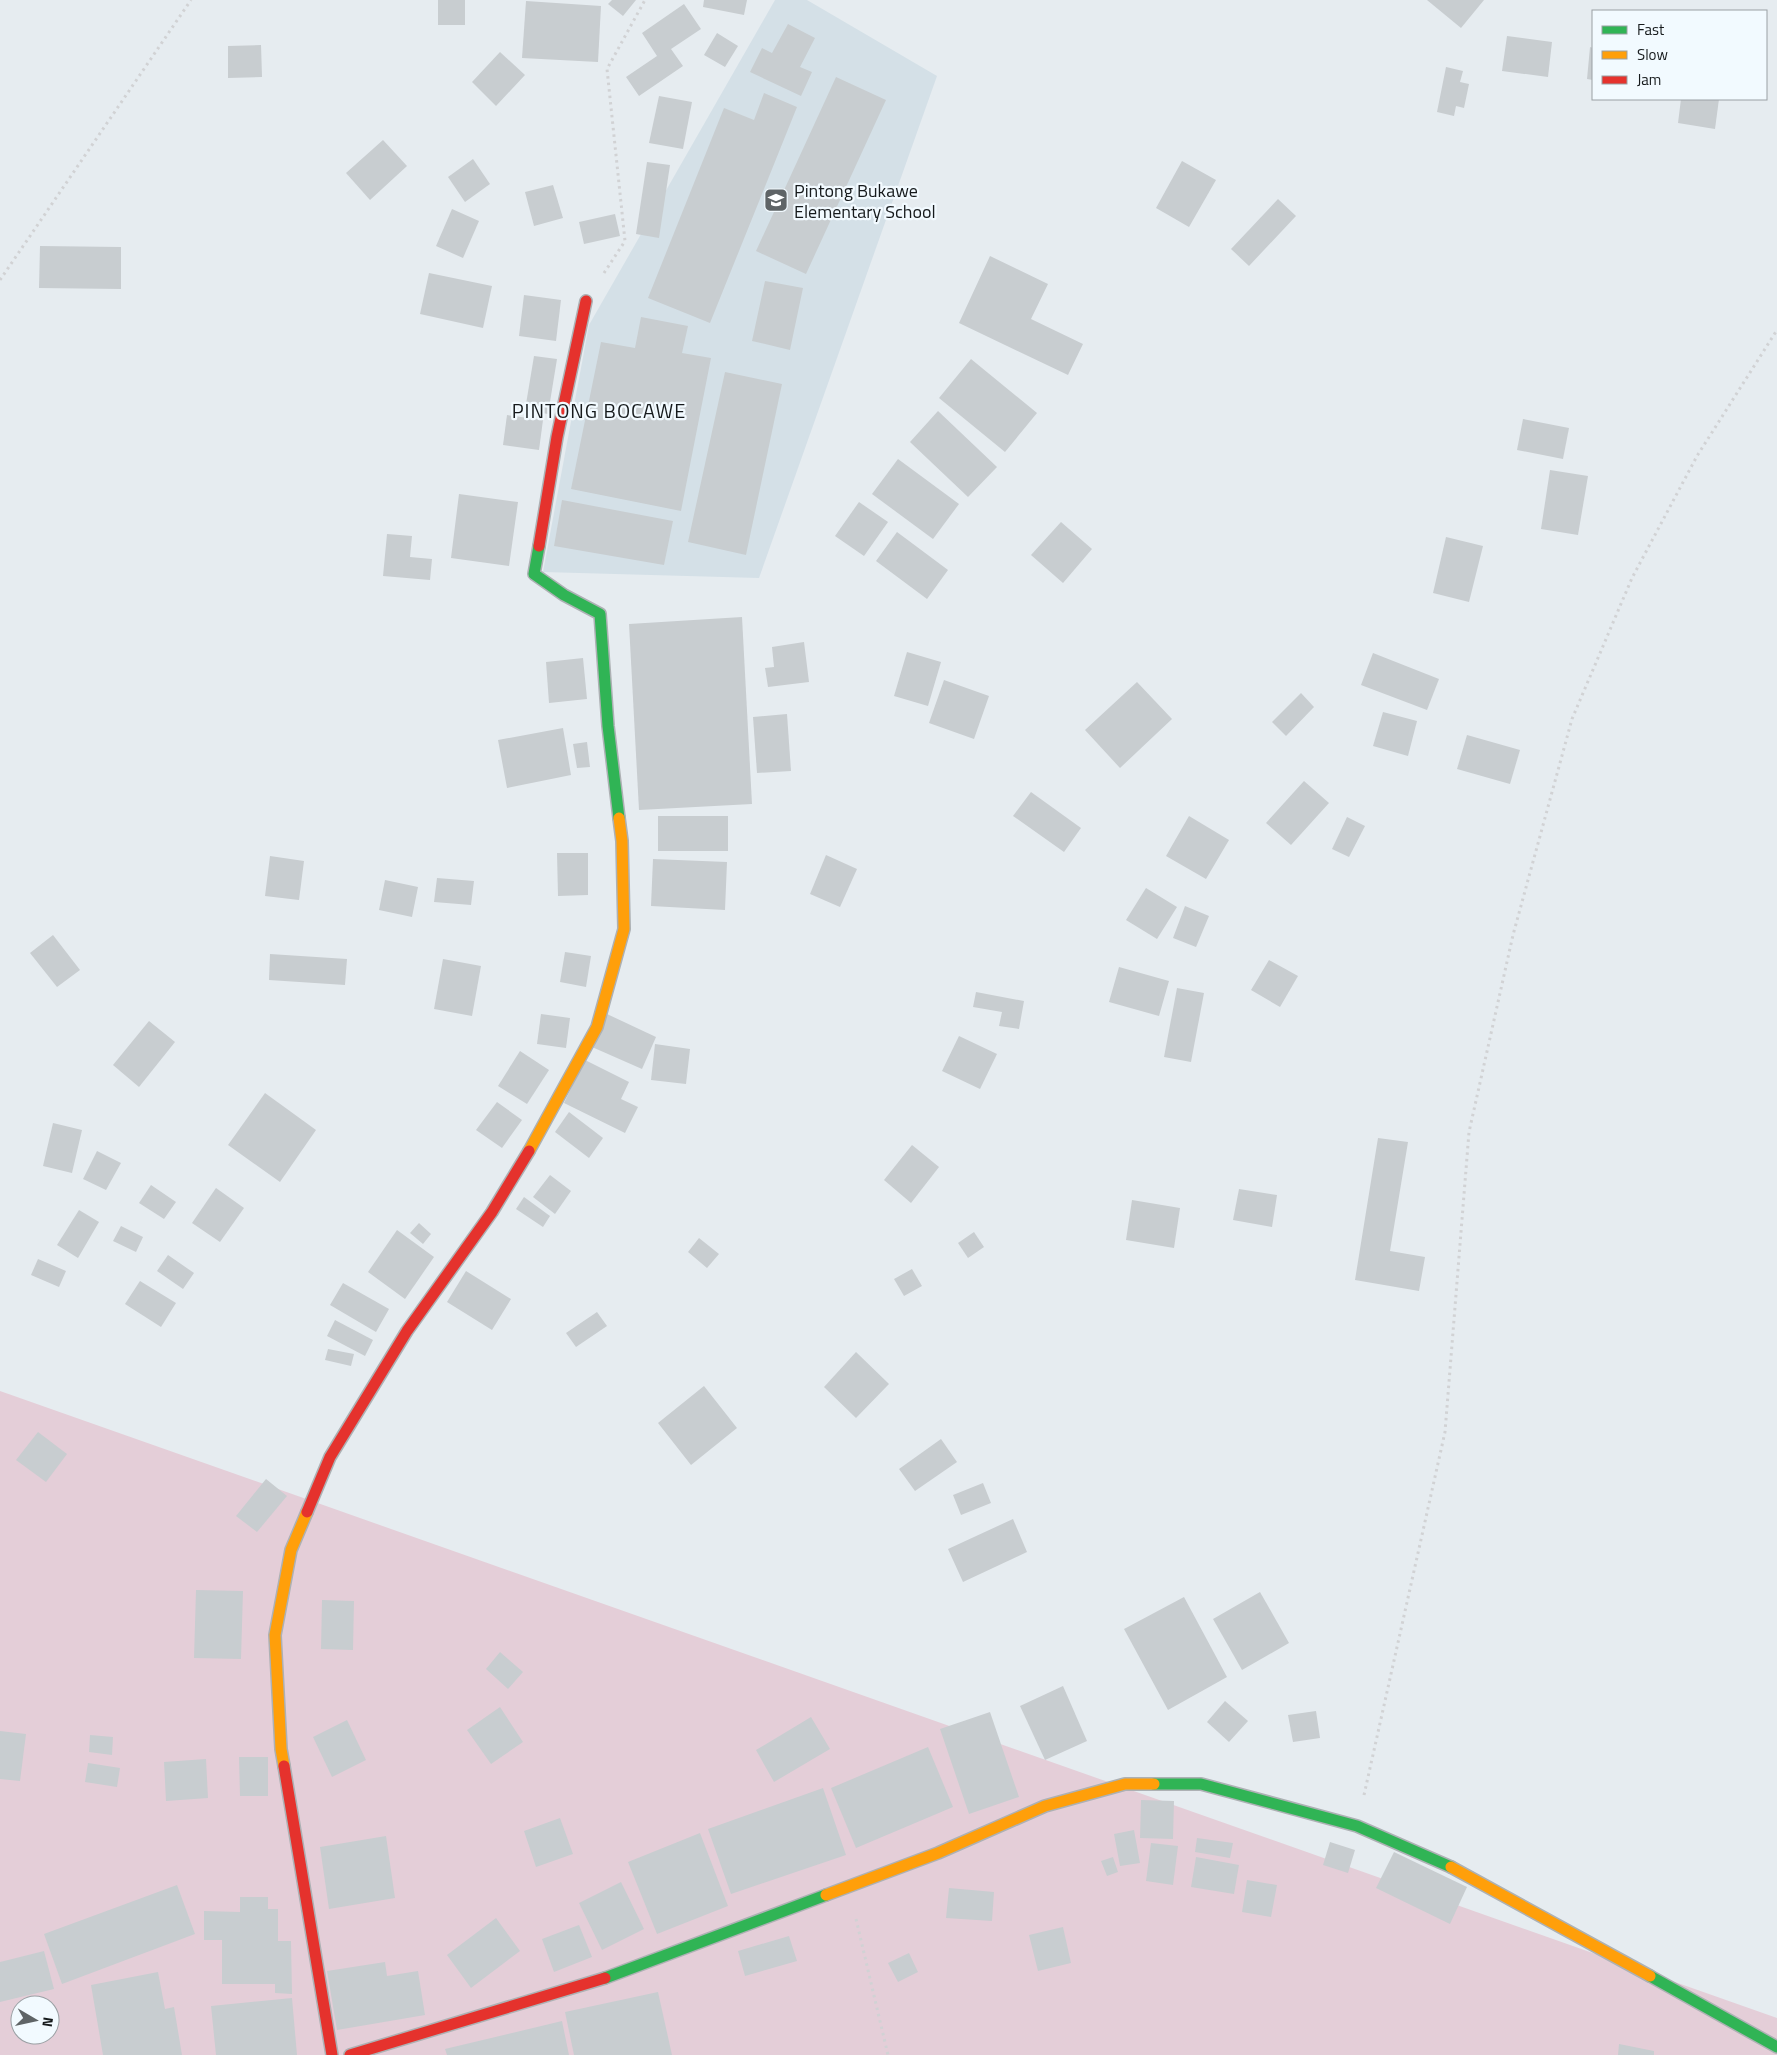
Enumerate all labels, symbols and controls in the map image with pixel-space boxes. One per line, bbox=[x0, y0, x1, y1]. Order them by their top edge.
legend bbox=[1592, 10, 1767, 100]
text: Fast bbox=[1637, 18, 1665, 41]
text: Slow bbox=[1637, 43, 1668, 66]
text: Jam bbox=[1637, 68, 1661, 91]
place label: Pintong Bukawe Elementary School bbox=[794, 177, 936, 225]
school or university icon: Pintong Bukawe Elementary School bbox=[763, 187, 789, 213]
district label: PINTONG BOCAWE bbox=[512, 395, 686, 426]
north arrow bbox=[10, 1995, 60, 2045]
text: N bbox=[37, 2016, 59, 2029]

